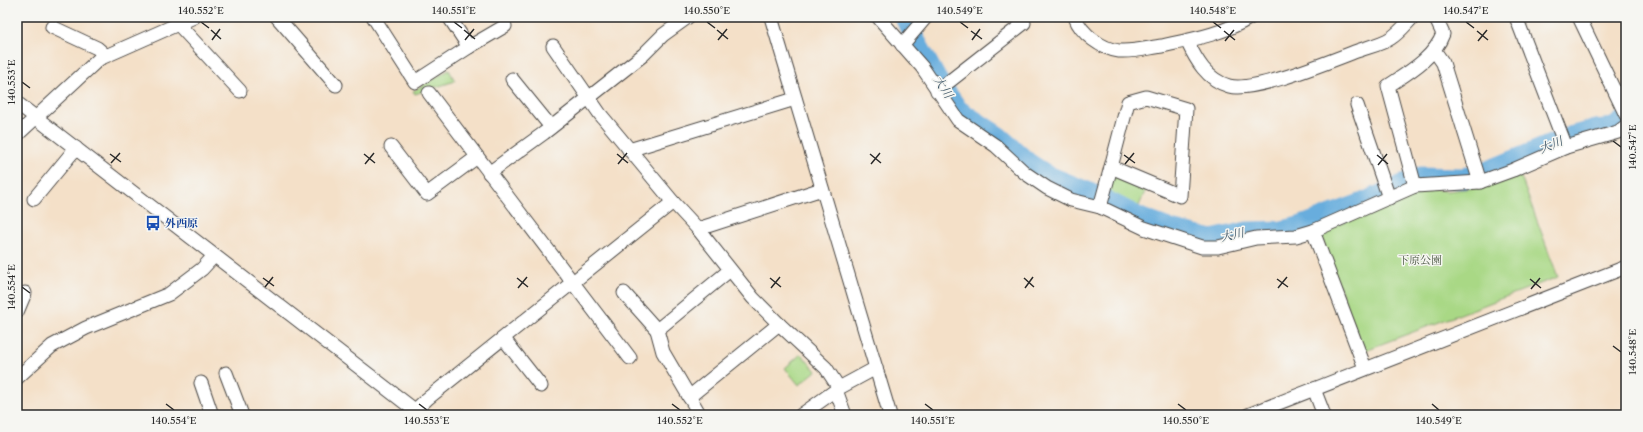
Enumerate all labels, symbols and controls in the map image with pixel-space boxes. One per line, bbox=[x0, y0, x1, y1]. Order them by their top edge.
text: 140.552°E bbox=[178, 4, 224, 17]
text: 140.551°E bbox=[432, 4, 476, 17]
text: 140.550°E bbox=[684, 4, 730, 17]
text: 140.549°E bbox=[937, 4, 983, 17]
text: 140.548°E bbox=[1190, 4, 1236, 17]
text: 140.547°E bbox=[1443, 4, 1489, 17]
text: 140.553°E bbox=[5, 59, 18, 105]
water label: 大川 bbox=[931, 73, 957, 103]
text: 140.547°E bbox=[1626, 124, 1639, 170]
water label: 大川 bbox=[1537, 132, 1567, 156]
bus stop icon: 外西原 bbox=[144, 214, 162, 232]
place label: 外西原 bbox=[165, 216, 198, 230]
water label: 大川 bbox=[1219, 224, 1247, 245]
park label: 下原公園 bbox=[1398, 253, 1442, 267]
text: 140.554°E bbox=[5, 264, 18, 310]
text: 140.548°E bbox=[1626, 329, 1639, 375]
text: 140.554°E bbox=[151, 414, 197, 427]
text: 140.553°E bbox=[404, 414, 450, 427]
text: 140.552°E bbox=[657, 414, 703, 427]
text: 140.551°E bbox=[911, 414, 955, 427]
text: 140.550°E bbox=[1163, 414, 1209, 427]
text: 140.549°E bbox=[1416, 414, 1462, 427]

